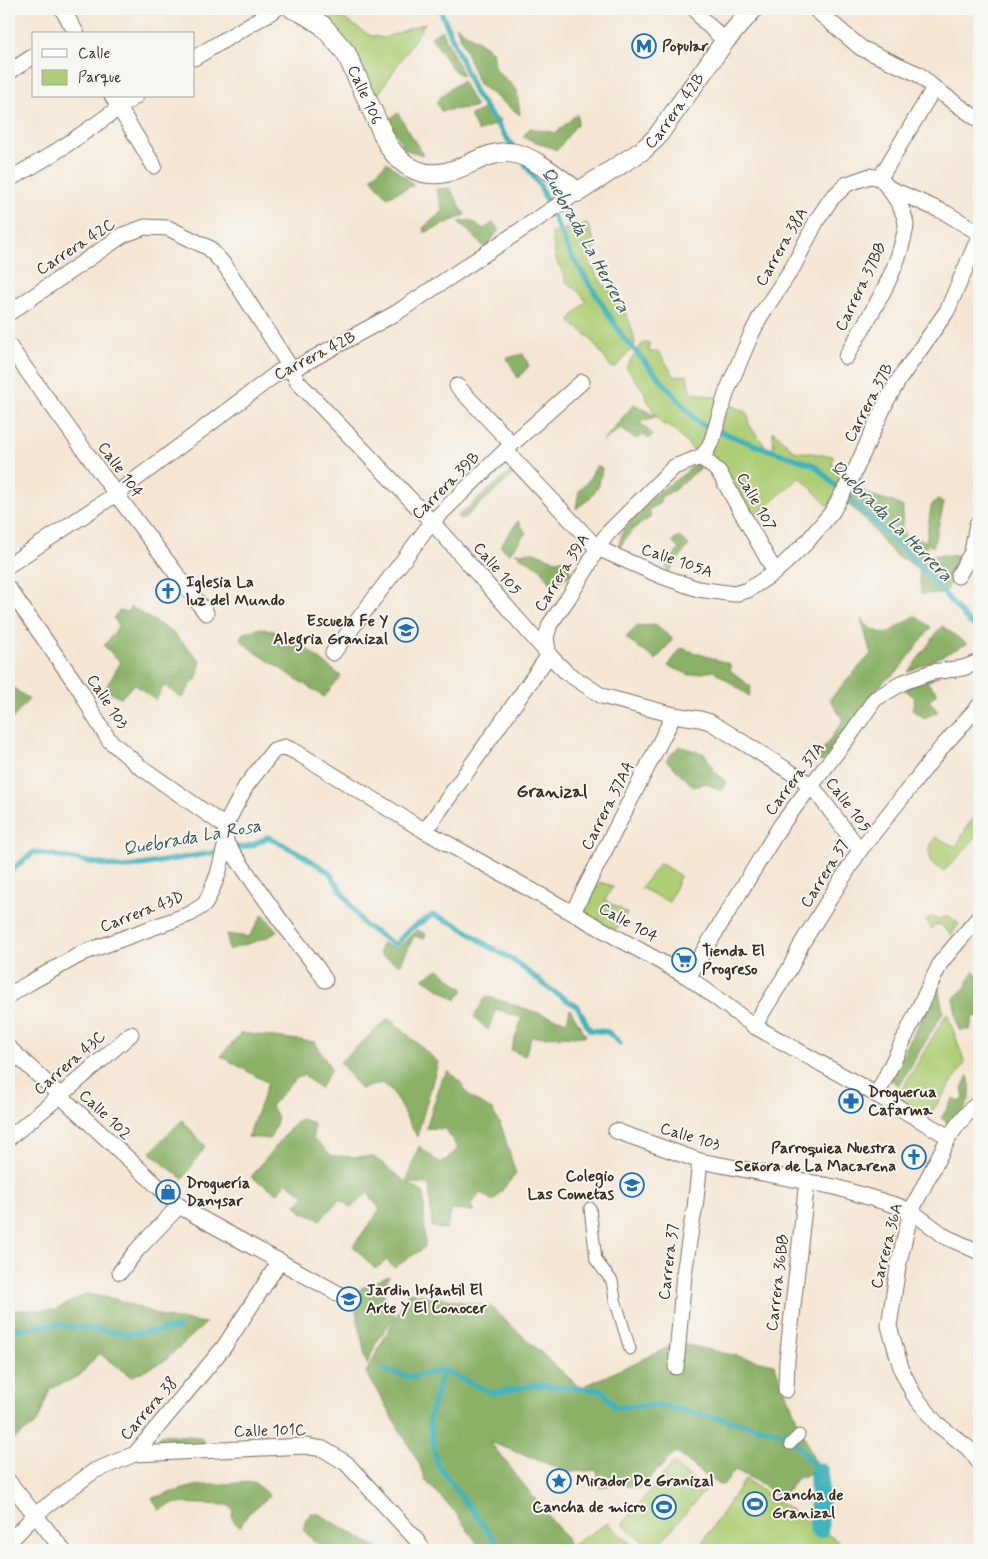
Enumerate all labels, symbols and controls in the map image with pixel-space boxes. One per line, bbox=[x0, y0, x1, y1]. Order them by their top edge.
legend bbox=[32, 32, 195, 98]
metro station icon: Popular bbox=[631, 33, 657, 59]
place label: Popular bbox=[662, 36, 709, 57]
text: Calle bbox=[78, 44, 110, 64]
street label: Calle 106 bbox=[342, 62, 388, 128]
text: Parque bbox=[78, 68, 121, 88]
street label: Carrera 42B bbox=[640, 69, 709, 154]
water label: Quebrada La Herrera bbox=[535, 163, 635, 317]
street label: Carrera 38A bbox=[751, 204, 813, 290]
street label: Carrera 42C bbox=[32, 214, 120, 280]
street label: Carrera 37BB bbox=[830, 239, 892, 335]
street label: Carrera 42B bbox=[271, 326, 359, 386]
street label: Carrera 37B bbox=[839, 360, 899, 446]
street label: Calle 104 bbox=[93, 438, 147, 502]
street label: Carrera 39B bbox=[407, 447, 485, 525]
water label: Quebrada La Herrera bbox=[825, 455, 957, 587]
street label: Calle 107 bbox=[731, 469, 781, 535]
street label: Carrera 39A bbox=[530, 530, 594, 616]
street label: Calle 105 bbox=[468, 538, 526, 600]
street label: Calle 105A bbox=[638, 539, 716, 583]
place label: Iglesia La luz del Mundo bbox=[186, 572, 285, 611]
church icon: Iglesia La luz del Mundo bbox=[155, 578, 181, 604]
place label: Escuela Fe Y Alegria Granizal bbox=[273, 611, 388, 652]
school or university icon: Escuela Fe Y Alegria Granizal bbox=[393, 617, 419, 643]
street label: Calle 103 bbox=[81, 670, 133, 734]
street label: Carrera 37A bbox=[760, 738, 830, 820]
street label: Carrera 37AA bbox=[577, 758, 639, 854]
street label: Calle 105 bbox=[820, 773, 876, 837]
district label: Granizal bbox=[517, 780, 588, 804]
water label: Quebrada La Rosa bbox=[121, 814, 263, 862]
street label: Carrera 37 bbox=[796, 836, 854, 912]
street label: Carrera 43D bbox=[97, 886, 187, 938]
street label: Calle 104 bbox=[595, 898, 661, 948]
place label: Tienda El Progreso bbox=[702, 941, 765, 981]
supermarket icon: Tienda El Progreso bbox=[671, 947, 697, 973]
street label: Carrera 43C bbox=[30, 1026, 110, 1100]
place label: Droguerua Cafarma bbox=[868, 1082, 937, 1121]
street label: Calle 102 bbox=[74, 1085, 136, 1145]
pharmacy icon: Droguerua Cafarma bbox=[838, 1088, 864, 1114]
street label: Calle 103 bbox=[657, 1118, 723, 1156]
place label: Parroquiea Nuestra Señora de La Macarena bbox=[735, 1138, 896, 1177]
church icon: Parroquiea Nuestra Señora de La Macarena bbox=[901, 1144, 927, 1170]
place label: Colegio Las Cometas bbox=[528, 1166, 615, 1205]
school or university icon: Colegio Las Cometas bbox=[619, 1172, 645, 1198]
place label: Droguería Danysar bbox=[186, 1173, 250, 1212]
shop icon: Droguería Danysar bbox=[155, 1179, 181, 1205]
street label: Carrera 36A bbox=[866, 1201, 908, 1291]
street label: Carrera 37 bbox=[654, 1223, 684, 1301]
street label: Carrera 36BB bbox=[762, 1233, 794, 1332]
place label: Jardin Infantil El Arte Y El Conocer bbox=[366, 1280, 487, 1319]
school or university icon: Jardin Infantil El Arte Y El Conocer bbox=[336, 1286, 362, 1312]
street label: Carrera 38 bbox=[116, 1373, 182, 1445]
street label: Calle 101C bbox=[234, 1420, 306, 1442]
place icon: Mirador De Granizal bbox=[546, 1468, 572, 1494]
place label: Mirador De Granizal bbox=[576, 1471, 714, 1492]
place label: Cancha de Granizal bbox=[772, 1485, 843, 1524]
sports icon: Cancha de Granizal bbox=[742, 1491, 768, 1517]
sports icon: Cancha de micro bbox=[651, 1494, 677, 1520]
place label: Cancha de micro bbox=[532, 1497, 646, 1518]

